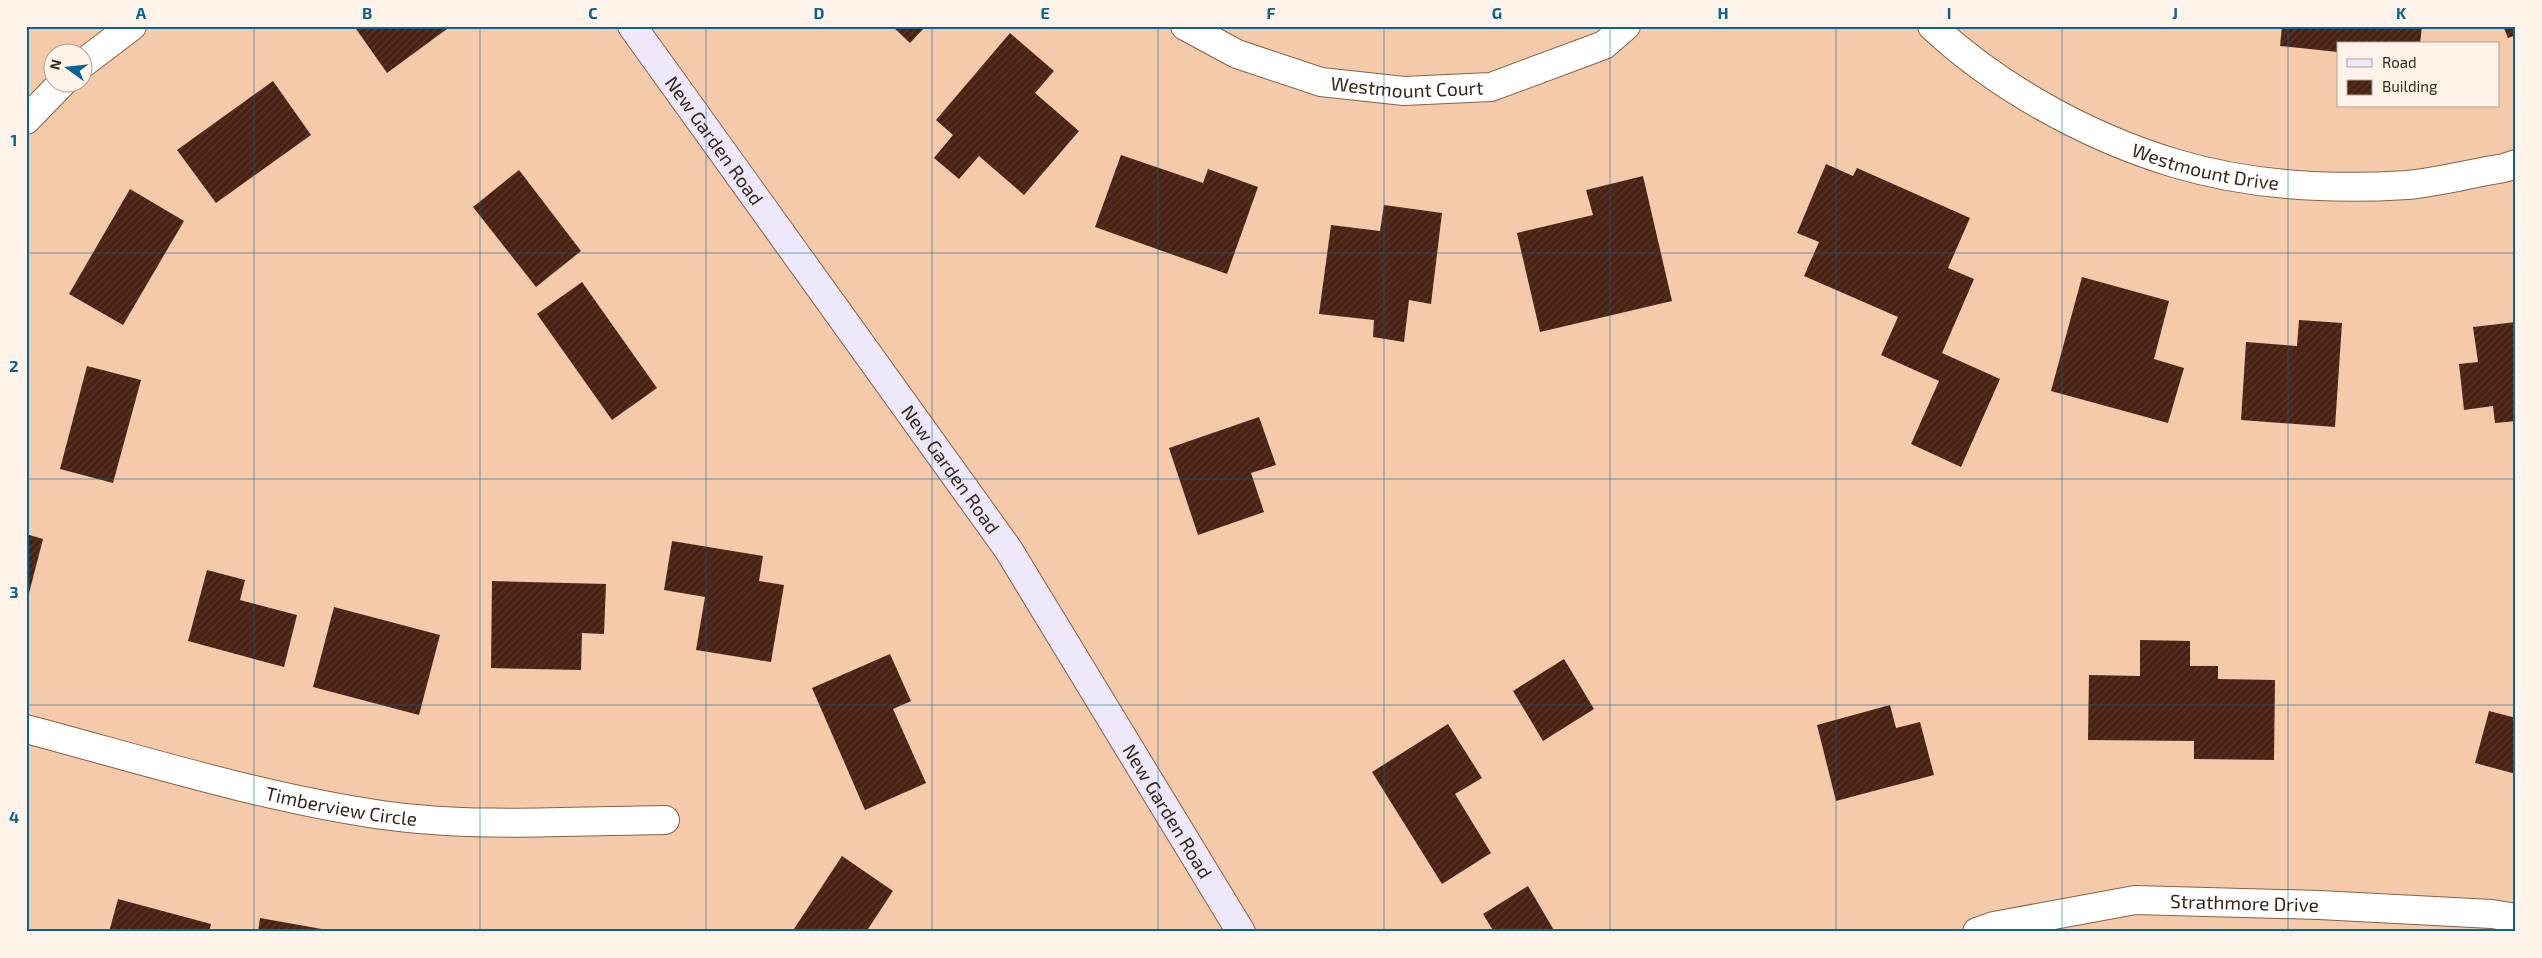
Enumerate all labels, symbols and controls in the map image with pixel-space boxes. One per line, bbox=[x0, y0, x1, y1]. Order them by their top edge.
text: A bbox=[136, 3, 147, 22]
text: B bbox=[362, 3, 372, 22]
text: C bbox=[588, 3, 598, 22]
text: D bbox=[814, 3, 825, 22]
text: E bbox=[1040, 3, 1050, 22]
text: F bbox=[1267, 3, 1276, 22]
text: G bbox=[1492, 3, 1502, 22]
text: H bbox=[1717, 3, 1729, 22]
text: I bbox=[1947, 3, 1951, 22]
text: J bbox=[2172, 3, 2178, 22]
text: K bbox=[2396, 3, 2407, 22]
north arrow bbox=[42, 42, 92, 92]
legend bbox=[2337, 42, 2500, 108]
text: Road bbox=[2382, 53, 2417, 71]
text: N bbox=[45, 57, 64, 72]
street label: New Garden Road bbox=[661, 71, 769, 209]
street label: Westmount Court bbox=[1330, 71, 1484, 102]
text: Building bbox=[2382, 77, 2438, 95]
text: 1 bbox=[11, 130, 17, 149]
street label: Westmount Drive bbox=[2129, 138, 2280, 194]
text: 2 bbox=[9, 356, 19, 375]
street label: New Garden Road bbox=[897, 400, 1005, 538]
text: 3 bbox=[9, 582, 19, 601]
street label: New Garden Road bbox=[1118, 740, 1218, 882]
street label: Timberview Circle bbox=[263, 781, 418, 830]
text: 4 bbox=[9, 807, 19, 826]
street label: Strathmore Drive bbox=[2170, 889, 2319, 916]

